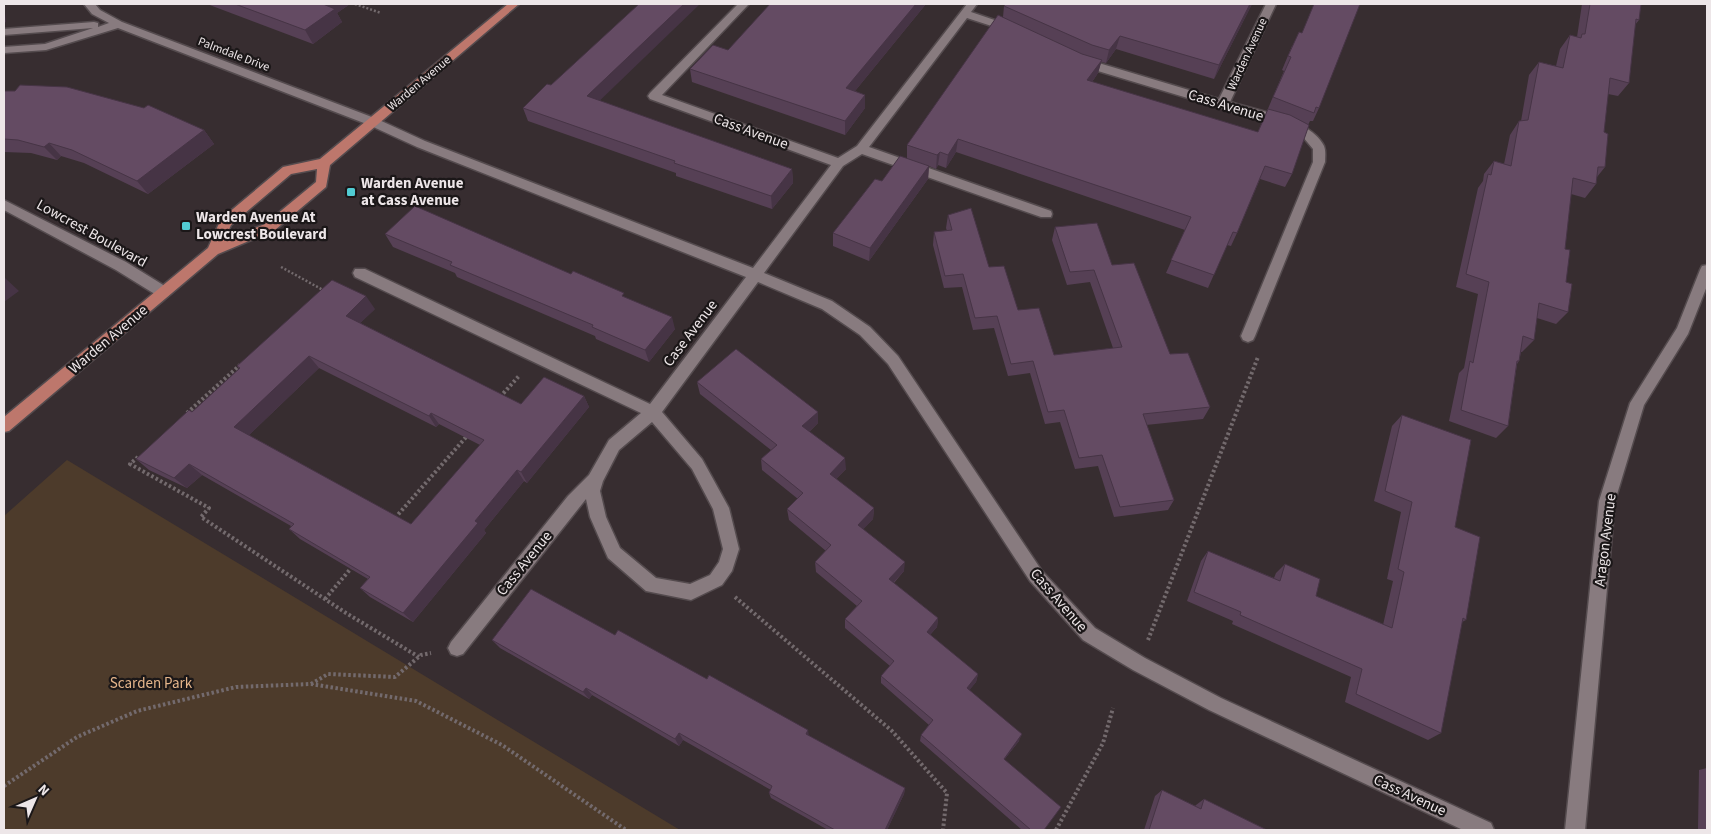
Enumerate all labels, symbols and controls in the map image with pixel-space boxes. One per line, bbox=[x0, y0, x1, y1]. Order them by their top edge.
street label: Warden Avenue bbox=[1223, 15, 1272, 93]
street label: Palmdale Drive bbox=[196, 33, 272, 76]
street label: Warden Avenue bbox=[384, 52, 455, 115]
street label: Cass Avenue bbox=[1186, 84, 1266, 127]
street label: Cass Avenue bbox=[711, 108, 791, 155]
place label: Warden Avenue at Cass Avenue bbox=[361, 173, 464, 211]
marker: Warden Avenue at Cass Avenue bbox=[345, 186, 357, 198]
street label: Lowcrest Boulevard bbox=[33, 194, 151, 273]
place label: Warden Avenue At Lowcrest Boulevard bbox=[196, 207, 327, 245]
marker: Warden Avenue At Lowcrest Boulevard bbox=[180, 220, 192, 232]
street label: Case Avenue bbox=[658, 295, 723, 371]
street label: Warden Avenue bbox=[64, 300, 152, 379]
street label: Aragon Avenue bbox=[1589, 492, 1622, 588]
street label: Cass Avenue bbox=[492, 526, 557, 600]
street label: Cass Avenue bbox=[1025, 564, 1092, 637]
park label: Scarden Park bbox=[110, 673, 193, 694]
street label: Cass Avenue bbox=[1370, 769, 1450, 821]
north arrow bbox=[10, 774, 60, 824]
text: N bbox=[33, 780, 54, 801]

